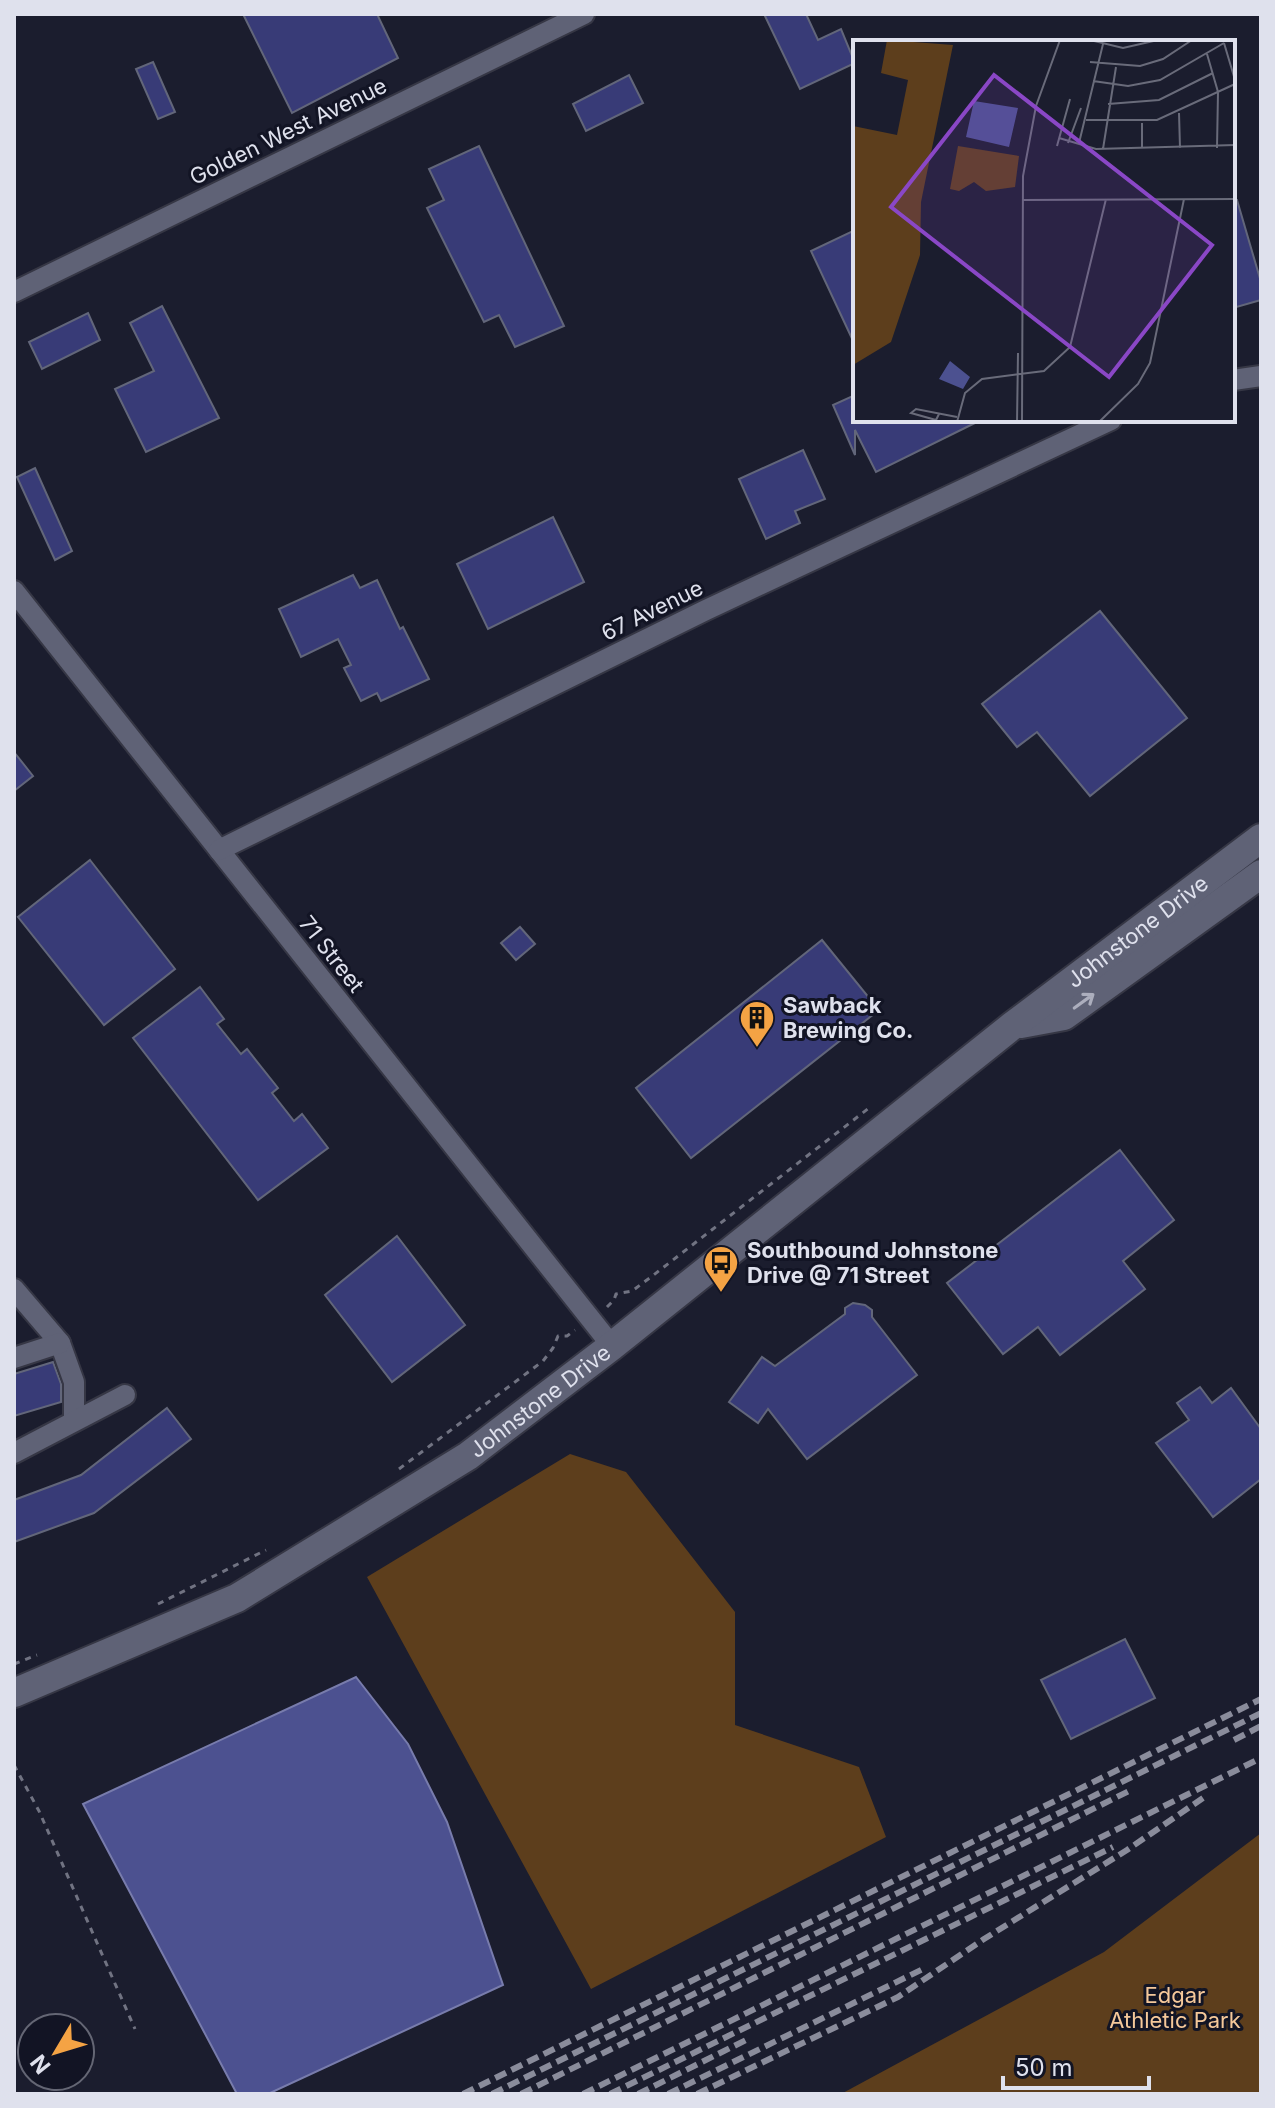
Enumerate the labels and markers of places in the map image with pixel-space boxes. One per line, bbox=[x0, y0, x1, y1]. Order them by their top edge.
place label: Sawback Brewing Co. bbox=[783, 992, 913, 1043]
building icon: Sawback Brewing Co. bbox=[738, 999, 776, 1049]
place label: Southbound Johnstone Drive @ 71 Street bbox=[747, 1237, 998, 1288]
bus stop icon: Southbound Johnstone Drive @ 71 Street bbox=[702, 1244, 740, 1294]

